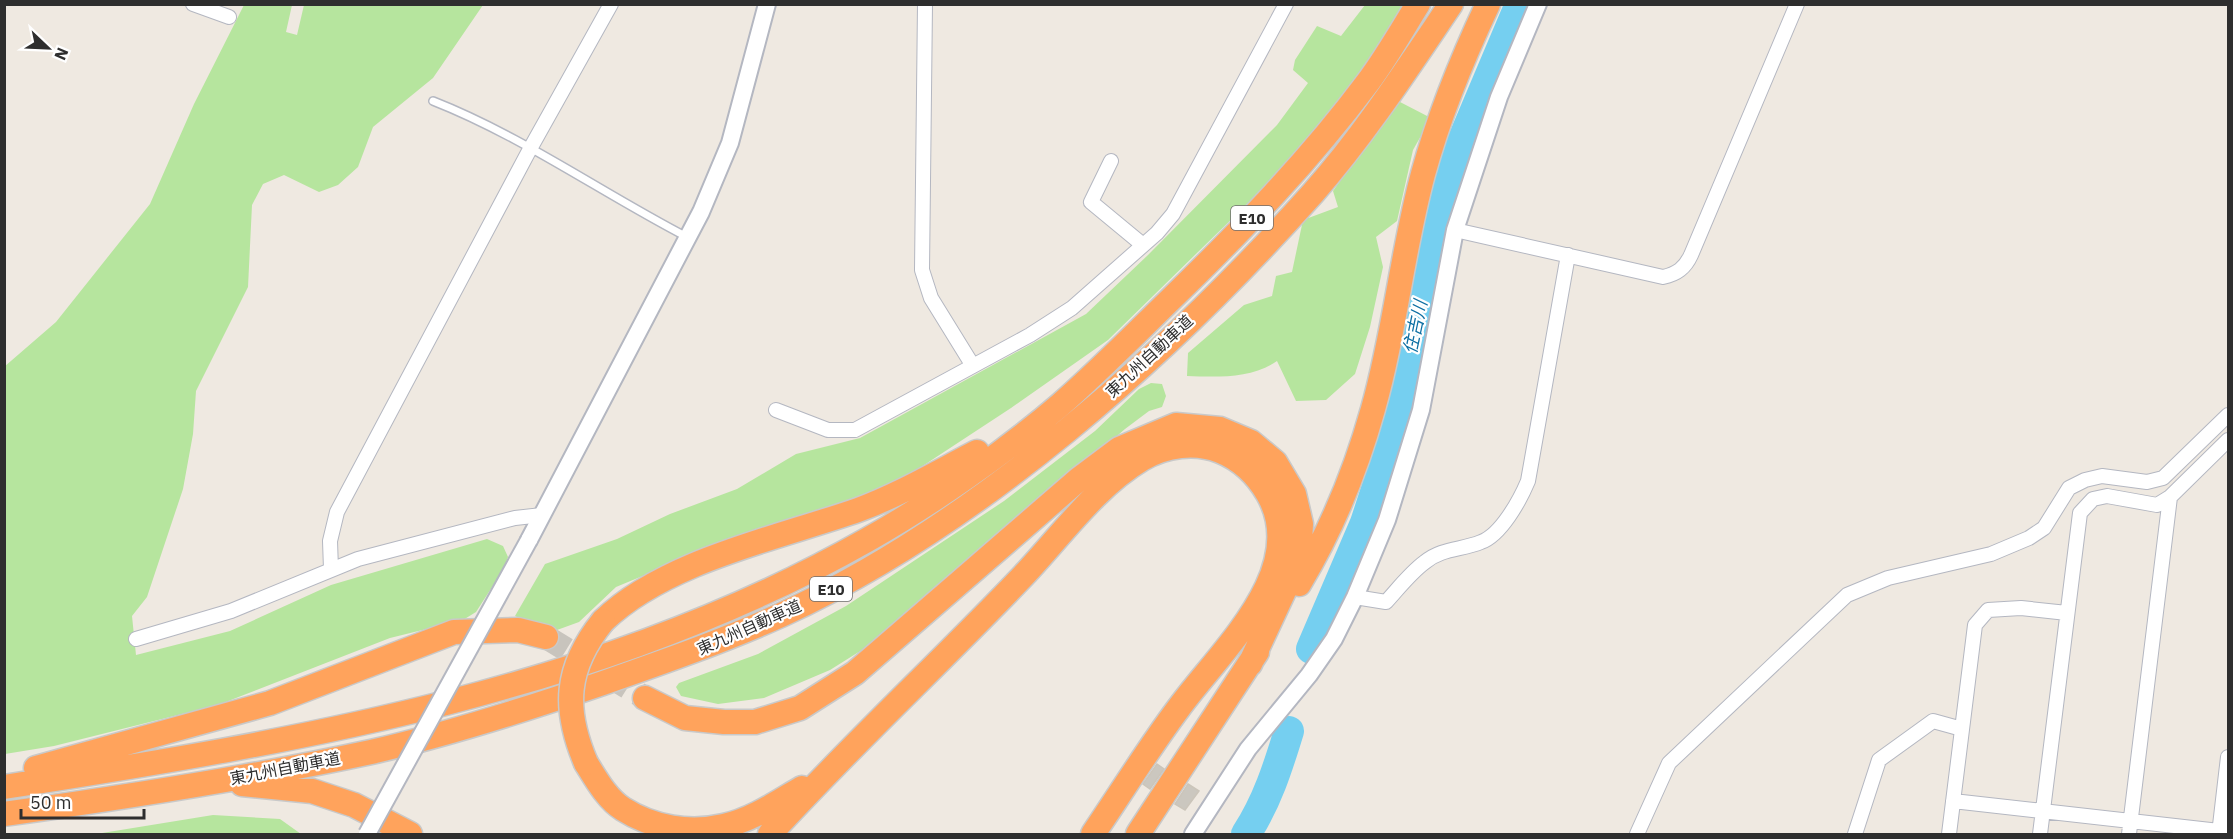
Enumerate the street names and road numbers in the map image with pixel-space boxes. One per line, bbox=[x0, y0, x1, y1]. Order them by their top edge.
road number: E10 bbox=[1231, 206, 1273, 230]
street label: 東九州自動車道 bbox=[1101, 310, 1197, 402]
road number: E10 bbox=[810, 577, 852, 601]
street label: 東九州自動車道 bbox=[694, 595, 804, 659]
street label: 東九州自動車道 bbox=[228, 747, 342, 789]

